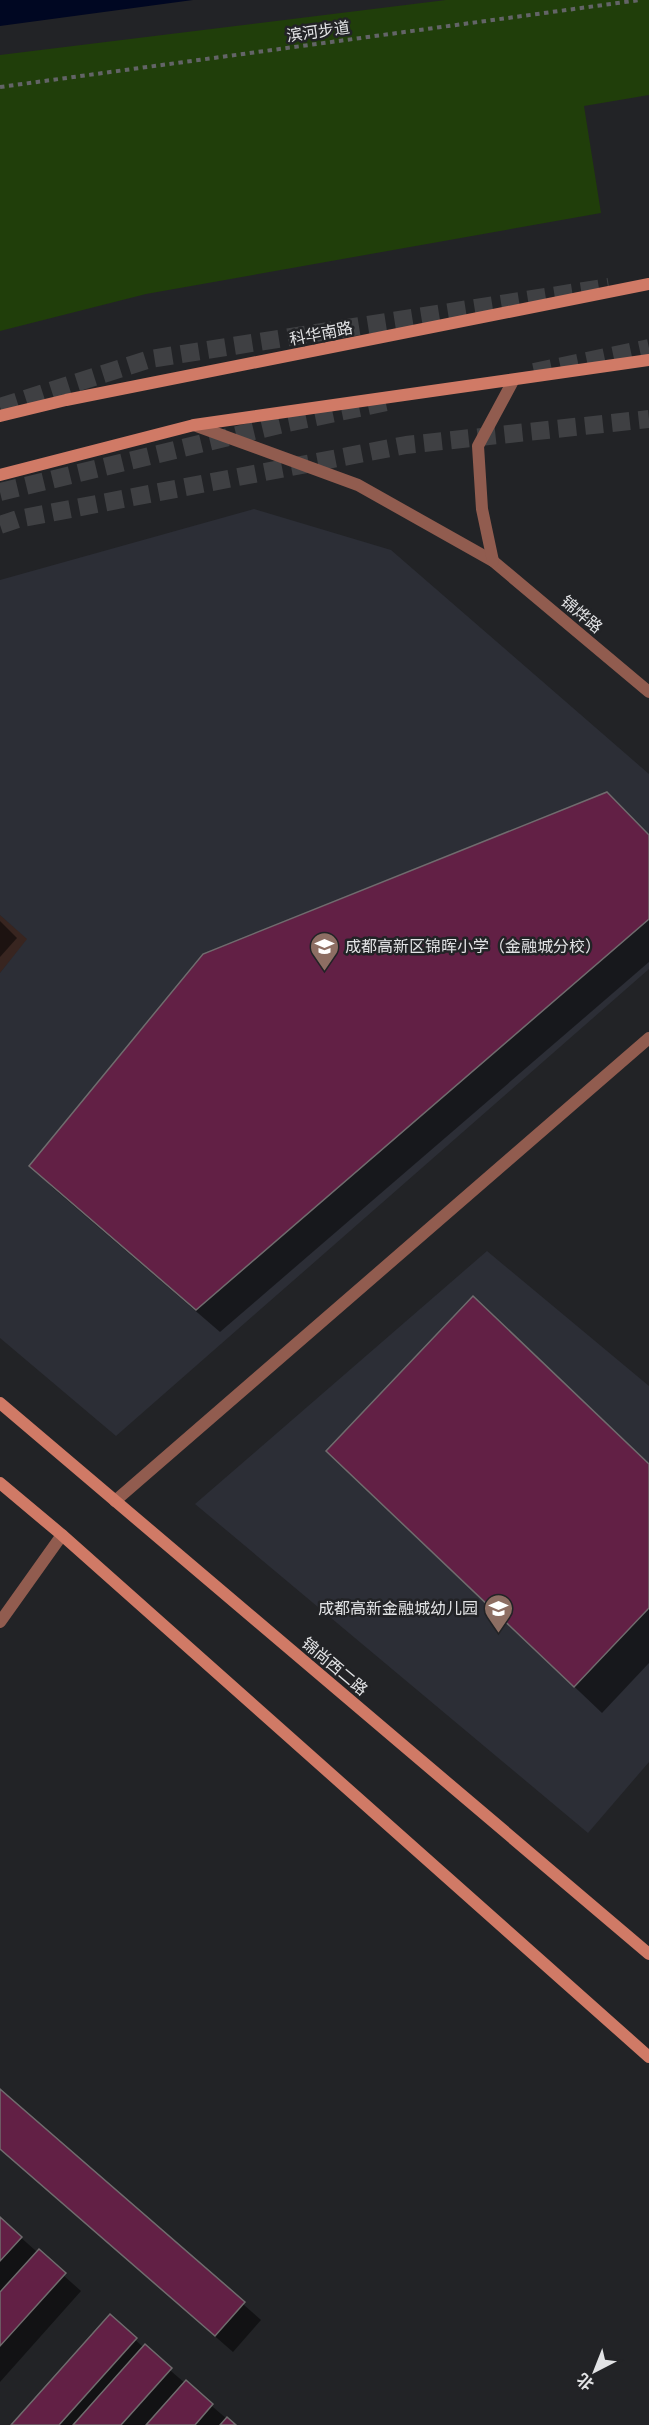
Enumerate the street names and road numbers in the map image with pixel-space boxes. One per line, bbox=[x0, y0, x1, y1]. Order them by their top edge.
street label: 滨河步道 bbox=[285, 16, 351, 46]
street label: 科华南路 bbox=[287, 316, 355, 350]
street label: 锦烨路 bbox=[557, 590, 607, 638]
street label: 锦尚西二路 bbox=[297, 1632, 373, 1700]

